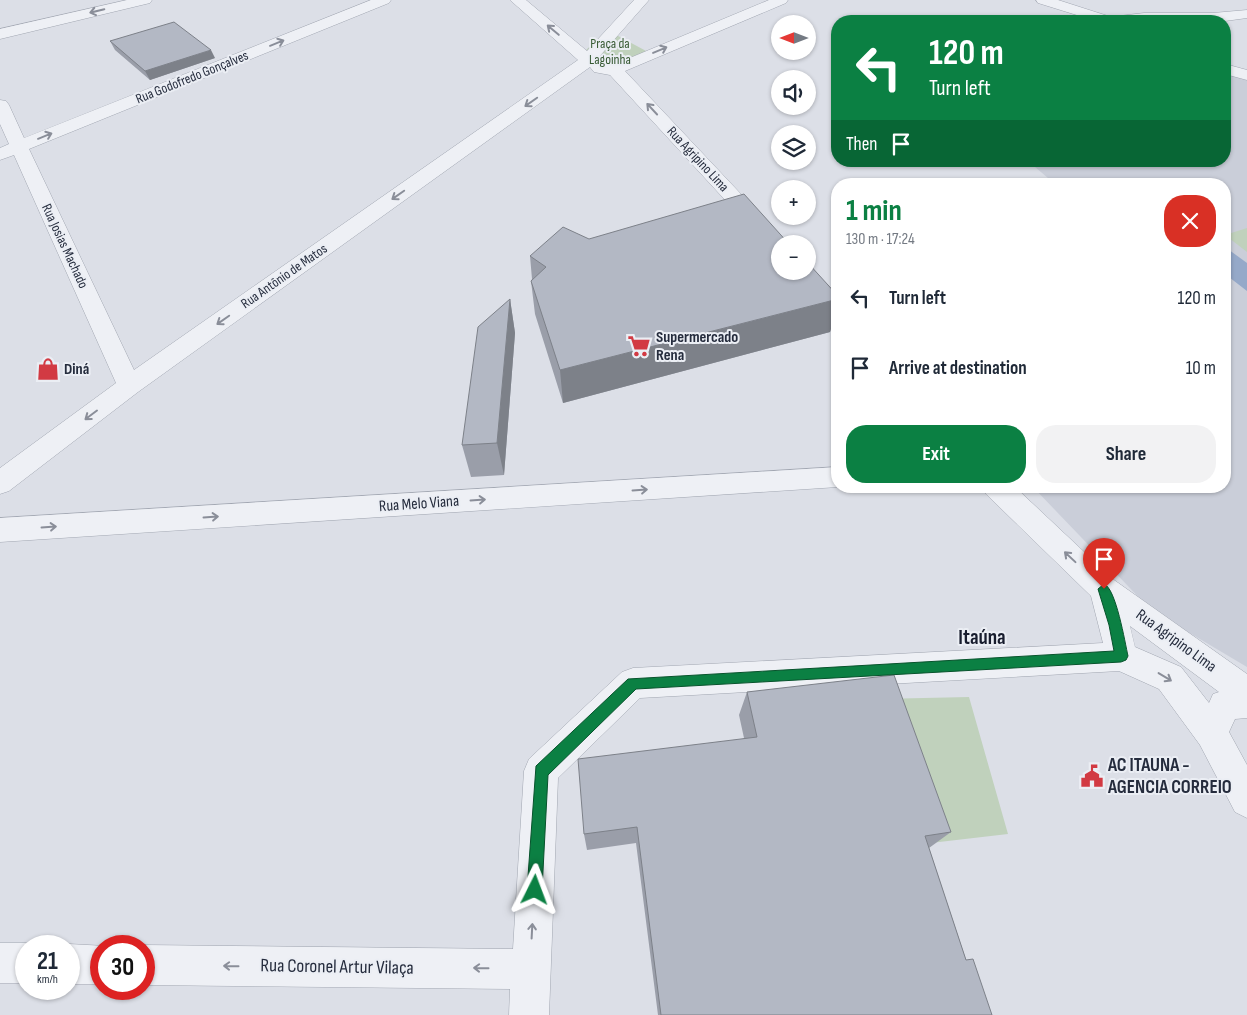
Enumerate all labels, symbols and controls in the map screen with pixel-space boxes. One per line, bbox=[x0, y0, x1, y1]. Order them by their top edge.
one-way arrow bbox=[90, 7, 106, 16]
north arrow bbox=[771, 15, 816, 60]
map controls bbox=[771, 15, 816, 280]
one-way arrow bbox=[546, 24, 559, 36]
text: 120 m bbox=[929, 32, 1004, 75]
park label: Praça da Lagoinha bbox=[589, 35, 631, 68]
icon: left bbox=[846, 35, 911, 100]
one-way arrow bbox=[270, 37, 285, 46]
one-way arrow bbox=[652, 45, 667, 54]
street label: Rua Godofredo Gonçalves bbox=[133, 47, 251, 107]
button: sound bbox=[771, 70, 816, 115]
text: Turn left bbox=[929, 75, 991, 102]
one-way arrow bbox=[525, 96, 538, 107]
one-way arrow bbox=[646, 103, 658, 116]
street label: Rua Agripino Lima bbox=[664, 123, 732, 195]
button: layers bbox=[771, 125, 816, 170]
one-way arrow bbox=[37, 130, 52, 140]
icon: arrive bbox=[887, 130, 915, 158]
text: Then bbox=[846, 133, 877, 156]
button: + bbox=[771, 180, 816, 225]
one-way arrow bbox=[392, 190, 406, 200]
text: 1 min bbox=[846, 193, 902, 229]
button: close bbox=[1164, 195, 1216, 247]
street label: Rua Josias Machado bbox=[38, 201, 92, 291]
text: 130 m · 17:24 bbox=[846, 230, 915, 249]
button: − bbox=[771, 235, 816, 280]
street label: Rua Antônio de Matos bbox=[238, 240, 330, 312]
icon: left bbox=[846, 284, 874, 312]
text: Turn left bbox=[889, 287, 946, 310]
text: 120 m bbox=[1178, 287, 1216, 310]
one-way arrow bbox=[216, 315, 230, 325]
place label: Supermercado Rena bbox=[656, 328, 738, 365]
supermarket icon: Supermercado Rena bbox=[626, 333, 652, 359]
icon: arrive bbox=[846, 354, 874, 382]
shop icon: Diná bbox=[35, 356, 61, 382]
text: Arrive at destination bbox=[889, 357, 1027, 380]
text: 10 m bbox=[1186, 357, 1216, 380]
place label: Diná bbox=[64, 360, 89, 379]
one-way arrow bbox=[85, 409, 98, 420]
button: Exit bbox=[846, 425, 1026, 483]
button: Share bbox=[1036, 425, 1216, 483]
one-way arrow bbox=[632, 485, 648, 494]
street label: Rua Melo Viana bbox=[378, 492, 460, 516]
one-way arrow bbox=[470, 495, 486, 504]
one-way arrow bbox=[203, 512, 219, 521]
one-way arrow bbox=[40, 523, 56, 532]
pin bbox=[1083, 538, 1125, 589]
icon: arrive bbox=[1090, 545, 1118, 573]
one-way arrow bbox=[1064, 551, 1076, 563]
street label: Rua Agripino Lima bbox=[1132, 605, 1220, 677]
district label: Itaúna bbox=[958, 625, 1006, 650]
one-way arrow bbox=[1158, 672, 1172, 683]
place label: AC ITAUNA - AGENCIA CORREIO bbox=[1107, 754, 1232, 799]
public building icon: AC ITAUNA - AGENCIA CORREIO bbox=[1079, 763, 1105, 789]
position arrow bbox=[508, 863, 560, 915]
one-way arrow bbox=[528, 924, 537, 940]
speed limit sign: 30 bbox=[90, 935, 155, 1000]
text: 21 bbox=[37, 946, 58, 977]
street label: Rua Coronel Artur Vilaça bbox=[260, 954, 414, 980]
one-way arrow bbox=[224, 961, 240, 970]
one-way arrow bbox=[474, 963, 490, 973]
text: km/h bbox=[37, 972, 58, 987]

